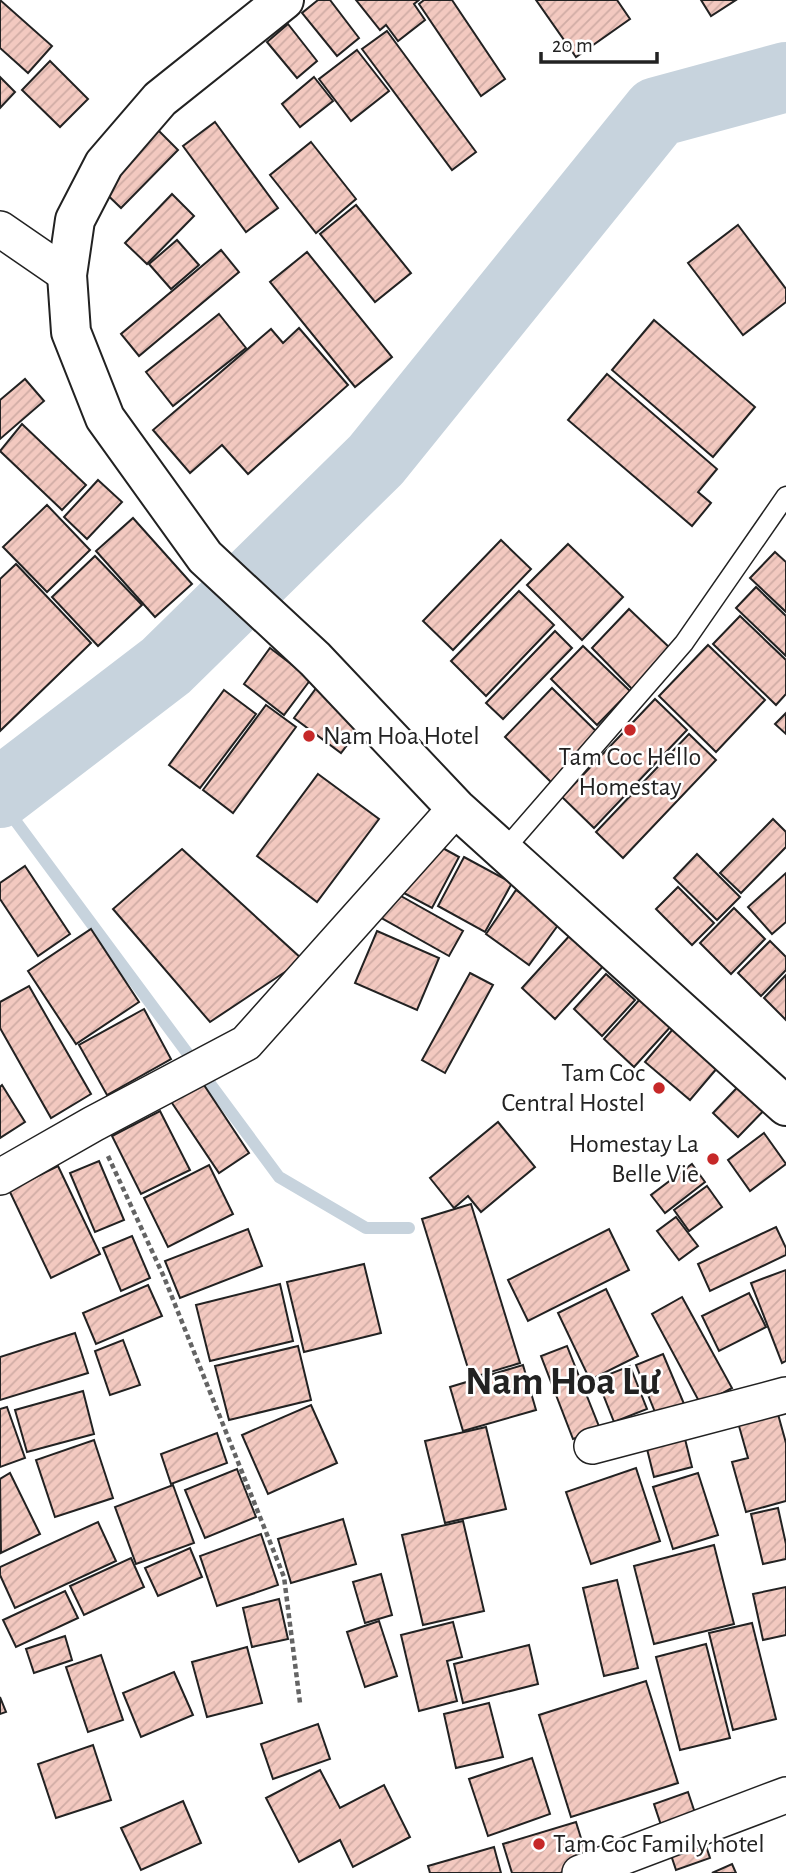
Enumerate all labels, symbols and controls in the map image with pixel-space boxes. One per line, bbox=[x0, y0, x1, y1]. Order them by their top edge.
scale bar bbox=[541, 21, 656, 65]
text: 20 m bbox=[552, 35, 593, 56]
marker: Tam Coc Hello Homestay bbox=[622, 722, 638, 738]
place label: Nam Hoa Hotel bbox=[323, 723, 480, 749]
marker: Nam Hoa Hotel bbox=[301, 728, 317, 744]
place label: Tam Coc Hello Homestay bbox=[559, 744, 701, 800]
place label: Tam Coc Central Hostel bbox=[501, 1060, 645, 1116]
marker: Tam Coc Central Hostel bbox=[651, 1080, 667, 1096]
place label: Homestay La Belle Vie bbox=[569, 1131, 699, 1187]
marker: Homestay La Belle Vie bbox=[705, 1151, 721, 1167]
district label: Nam Hoa Lư bbox=[465, 1362, 661, 1402]
place label: Tam Coc Family hotel bbox=[553, 1831, 765, 1857]
marker: Tam Coc Family hotel bbox=[531, 1836, 547, 1852]

